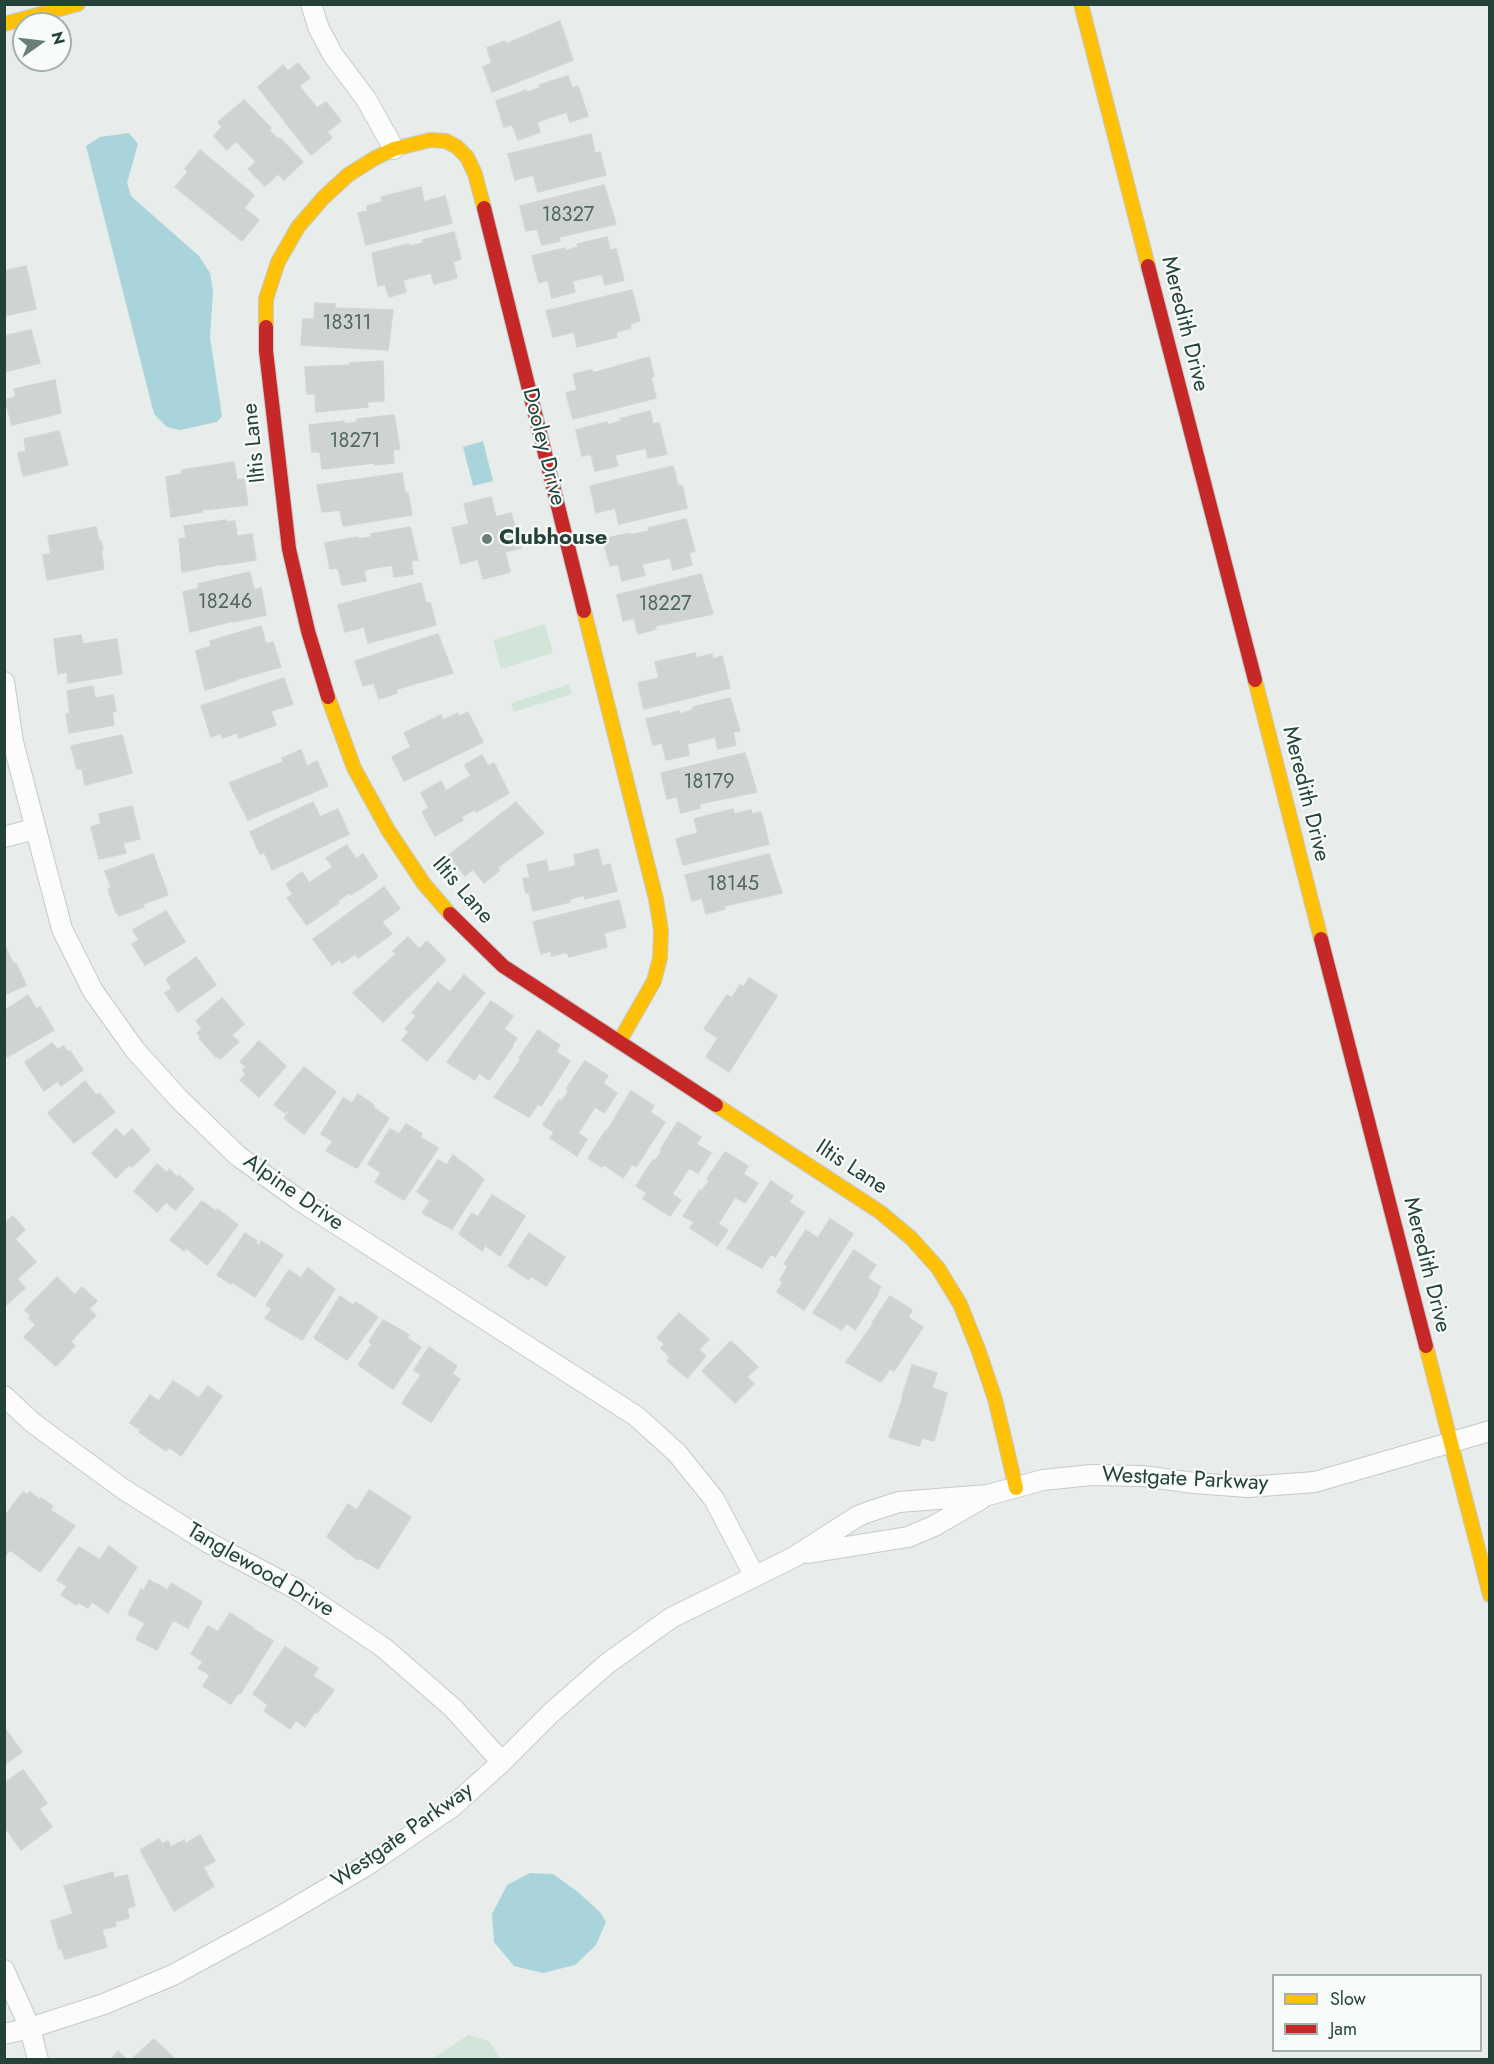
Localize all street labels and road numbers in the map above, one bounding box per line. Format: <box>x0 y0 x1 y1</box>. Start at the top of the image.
street label: Meredith Drive <box>1154 254 1214 394</box>
street label: Dooley Drive <box>516 385 570 509</box>
street label: Iltis Lane <box>238 402 272 484</box>
street label: Meredith Drive <box>1275 724 1335 864</box>
street label: Iltis Lane <box>426 852 498 930</box>
street label: Iltis Lane <box>810 1135 892 1201</box>
street label: Alpine Drive <box>238 1149 348 1237</box>
street label: Meredith Drive <box>1396 1195 1456 1335</box>
street label: Westgate Parkway <box>1101 1462 1269 1498</box>
street label: Tanglewood Drive <box>182 1518 338 1624</box>
street label: Westgate Parkway <box>327 1777 479 1895</box>

